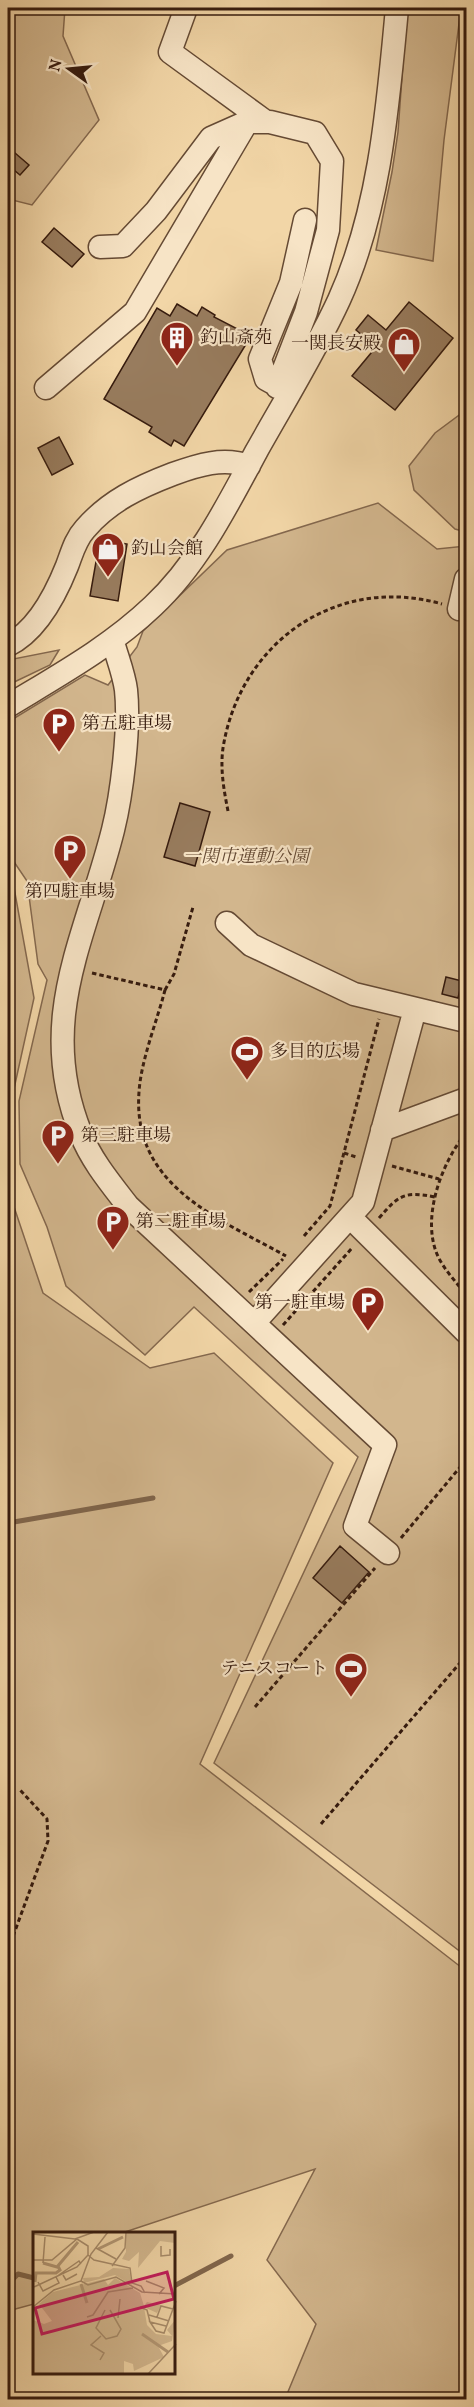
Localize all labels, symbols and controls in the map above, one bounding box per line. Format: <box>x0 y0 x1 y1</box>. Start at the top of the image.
north arrow <box>39 39 99 99</box>
text: N <box>44 57 69 74</box>
building icon: 釣山斎苑 <box>159 320 195 367</box>
place label: 釣山斎苑 <box>200 326 272 351</box>
shop icon: 一関長安殿 <box>386 326 422 373</box>
place label: 一関長安殿 <box>291 332 381 357</box>
shop icon: 釣山会館 <box>90 531 126 578</box>
place label: 釣山会館 <box>131 537 203 562</box>
parking icon: 第五駐車場 <box>41 706 77 753</box>
place label: 第五駐車場 <box>82 712 172 737</box>
parking icon: 第四駐車場 <box>52 833 88 880</box>
park label: 一関市運動公園 <box>183 845 312 870</box>
place label: 第四駐車場 <box>25 880 115 905</box>
sports icon: 多目的広場 <box>229 1034 265 1081</box>
place label: 多目的広場 <box>270 1040 360 1065</box>
parking icon: 第三駐車場 <box>40 1118 76 1165</box>
place label: 第三駐車場 <box>81 1124 171 1149</box>
parking icon: 第二駐車場 <box>95 1204 131 1251</box>
place label: 第二駐車場 <box>136 1210 226 1235</box>
parking icon: 第一駐車場 <box>350 1285 386 1332</box>
place label: 第一駐車場 <box>255 1291 345 1316</box>
sports icon: テニスコート <box>333 1651 369 1698</box>
place label: テニスコート <box>221 1657 328 1682</box>
inset map <box>33 2232 176 2374</box>

